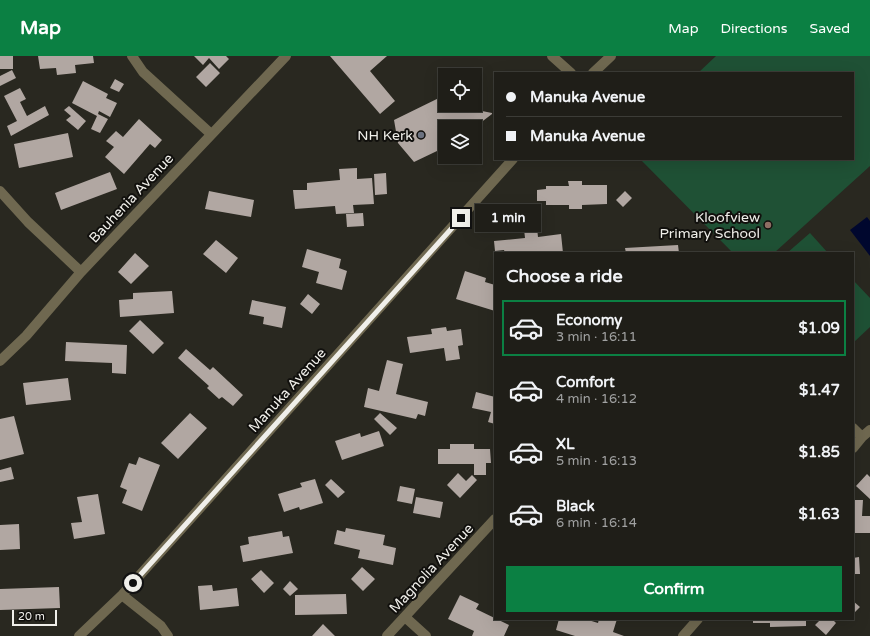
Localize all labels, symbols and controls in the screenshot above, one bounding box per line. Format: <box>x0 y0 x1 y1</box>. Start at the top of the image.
text: Map <box>20 17 61 39</box>
text: Map <box>668 20 699 37</box>
text: Directions <box>721 20 788 37</box>
text: Saved <box>810 20 850 37</box>
map controls <box>438 68 482 164</box>
button: locate <box>438 68 482 112</box>
text: Manuka Avenue <box>530 88 645 106</box>
button: layers <box>438 120 482 164</box>
place label: NH Kerk <box>357 127 413 144</box>
text: Manuka Avenue <box>530 127 645 145</box>
marker: NH Kerk <box>416 130 426 140</box>
street label: Bauhenia Avenue <box>86 150 177 247</box>
callout: 1 min <box>475 204 541 232</box>
route end <box>452 209 470 227</box>
place label: Kloofview Primary School <box>659 209 760 242</box>
text: 1 min <box>491 210 525 226</box>
marker: Kloofview Primary School <box>763 220 773 230</box>
text: Choose a ride <box>506 265 623 287</box>
icon: car <box>508 310 544 346</box>
text: Economy <box>556 311 622 329</box>
text: $1.09 <box>799 319 840 337</box>
text: 3 min · 16:11 <box>556 329 637 345</box>
street label: Manuka Avenue <box>245 345 330 436</box>
icon: car <box>508 372 544 408</box>
text: Comfort <box>556 373 615 391</box>
text: $1.47 <box>799 381 840 399</box>
text: 4 min · 16:12 <box>556 391 637 407</box>
icon: car <box>508 434 544 470</box>
text: XL <box>556 435 575 453</box>
text: $1.85 <box>799 443 840 461</box>
text: 5 min · 16:13 <box>556 453 637 469</box>
icon: car <box>508 496 544 532</box>
text: Black <box>556 497 595 515</box>
text: $1.63 <box>799 505 840 523</box>
text: 6 min · 16:14 <box>556 515 637 531</box>
street label: Magnolia Avenue <box>386 520 477 617</box>
button: Confirm <box>506 566 842 612</box>
route start <box>124 574 142 592</box>
scale bar <box>12 608 57 627</box>
text: 20 m <box>18 610 45 623</box>

